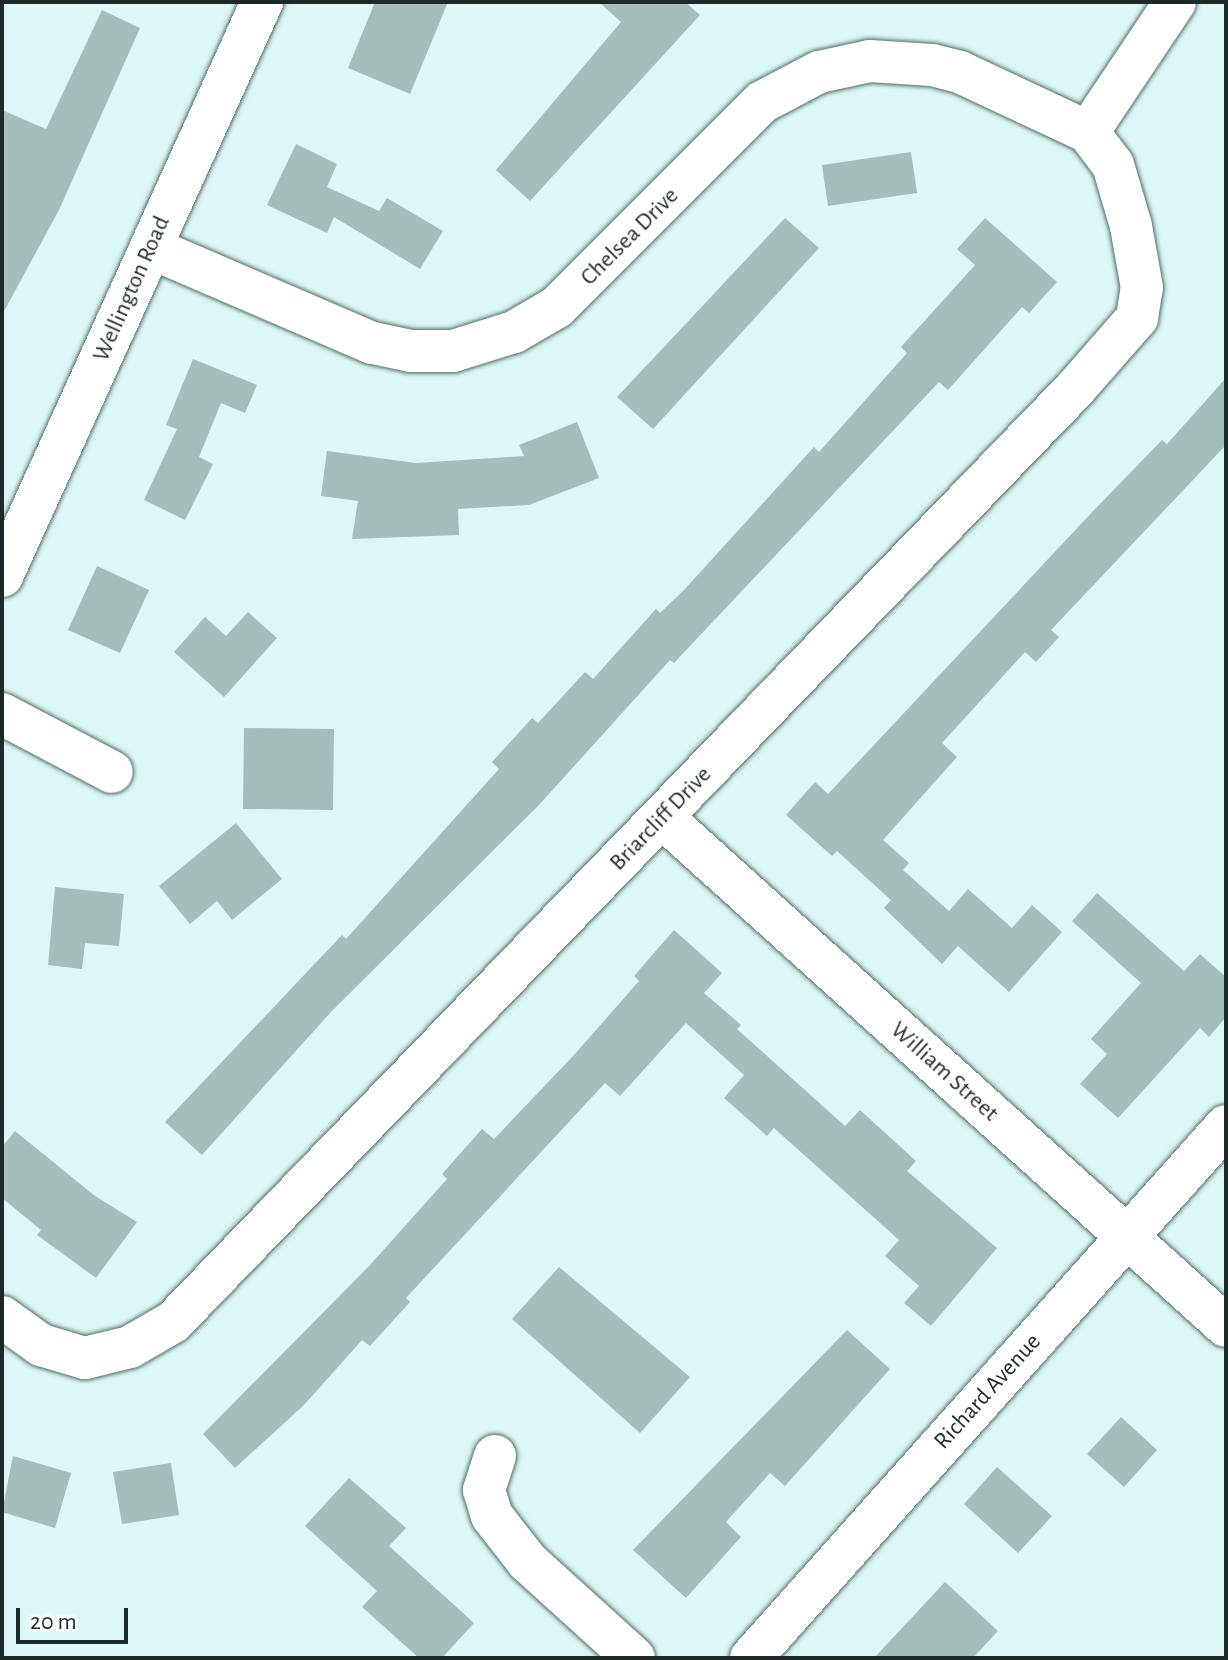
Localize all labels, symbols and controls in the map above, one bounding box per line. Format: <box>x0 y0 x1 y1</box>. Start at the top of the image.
street label: Chelsea Drive <box>575 182 685 292</box>
street label: Wellington Road <box>87 212 177 366</box>
street label: Briarcliff Drive <box>604 761 718 877</box>
street label: William Street <box>884 1016 1004 1128</box>
street label: Richard Avenue <box>929 1328 1047 1456</box>
scale bar <box>20 1592 132 1642</box>
text: 20 m <box>30 1610 77 1634</box>

